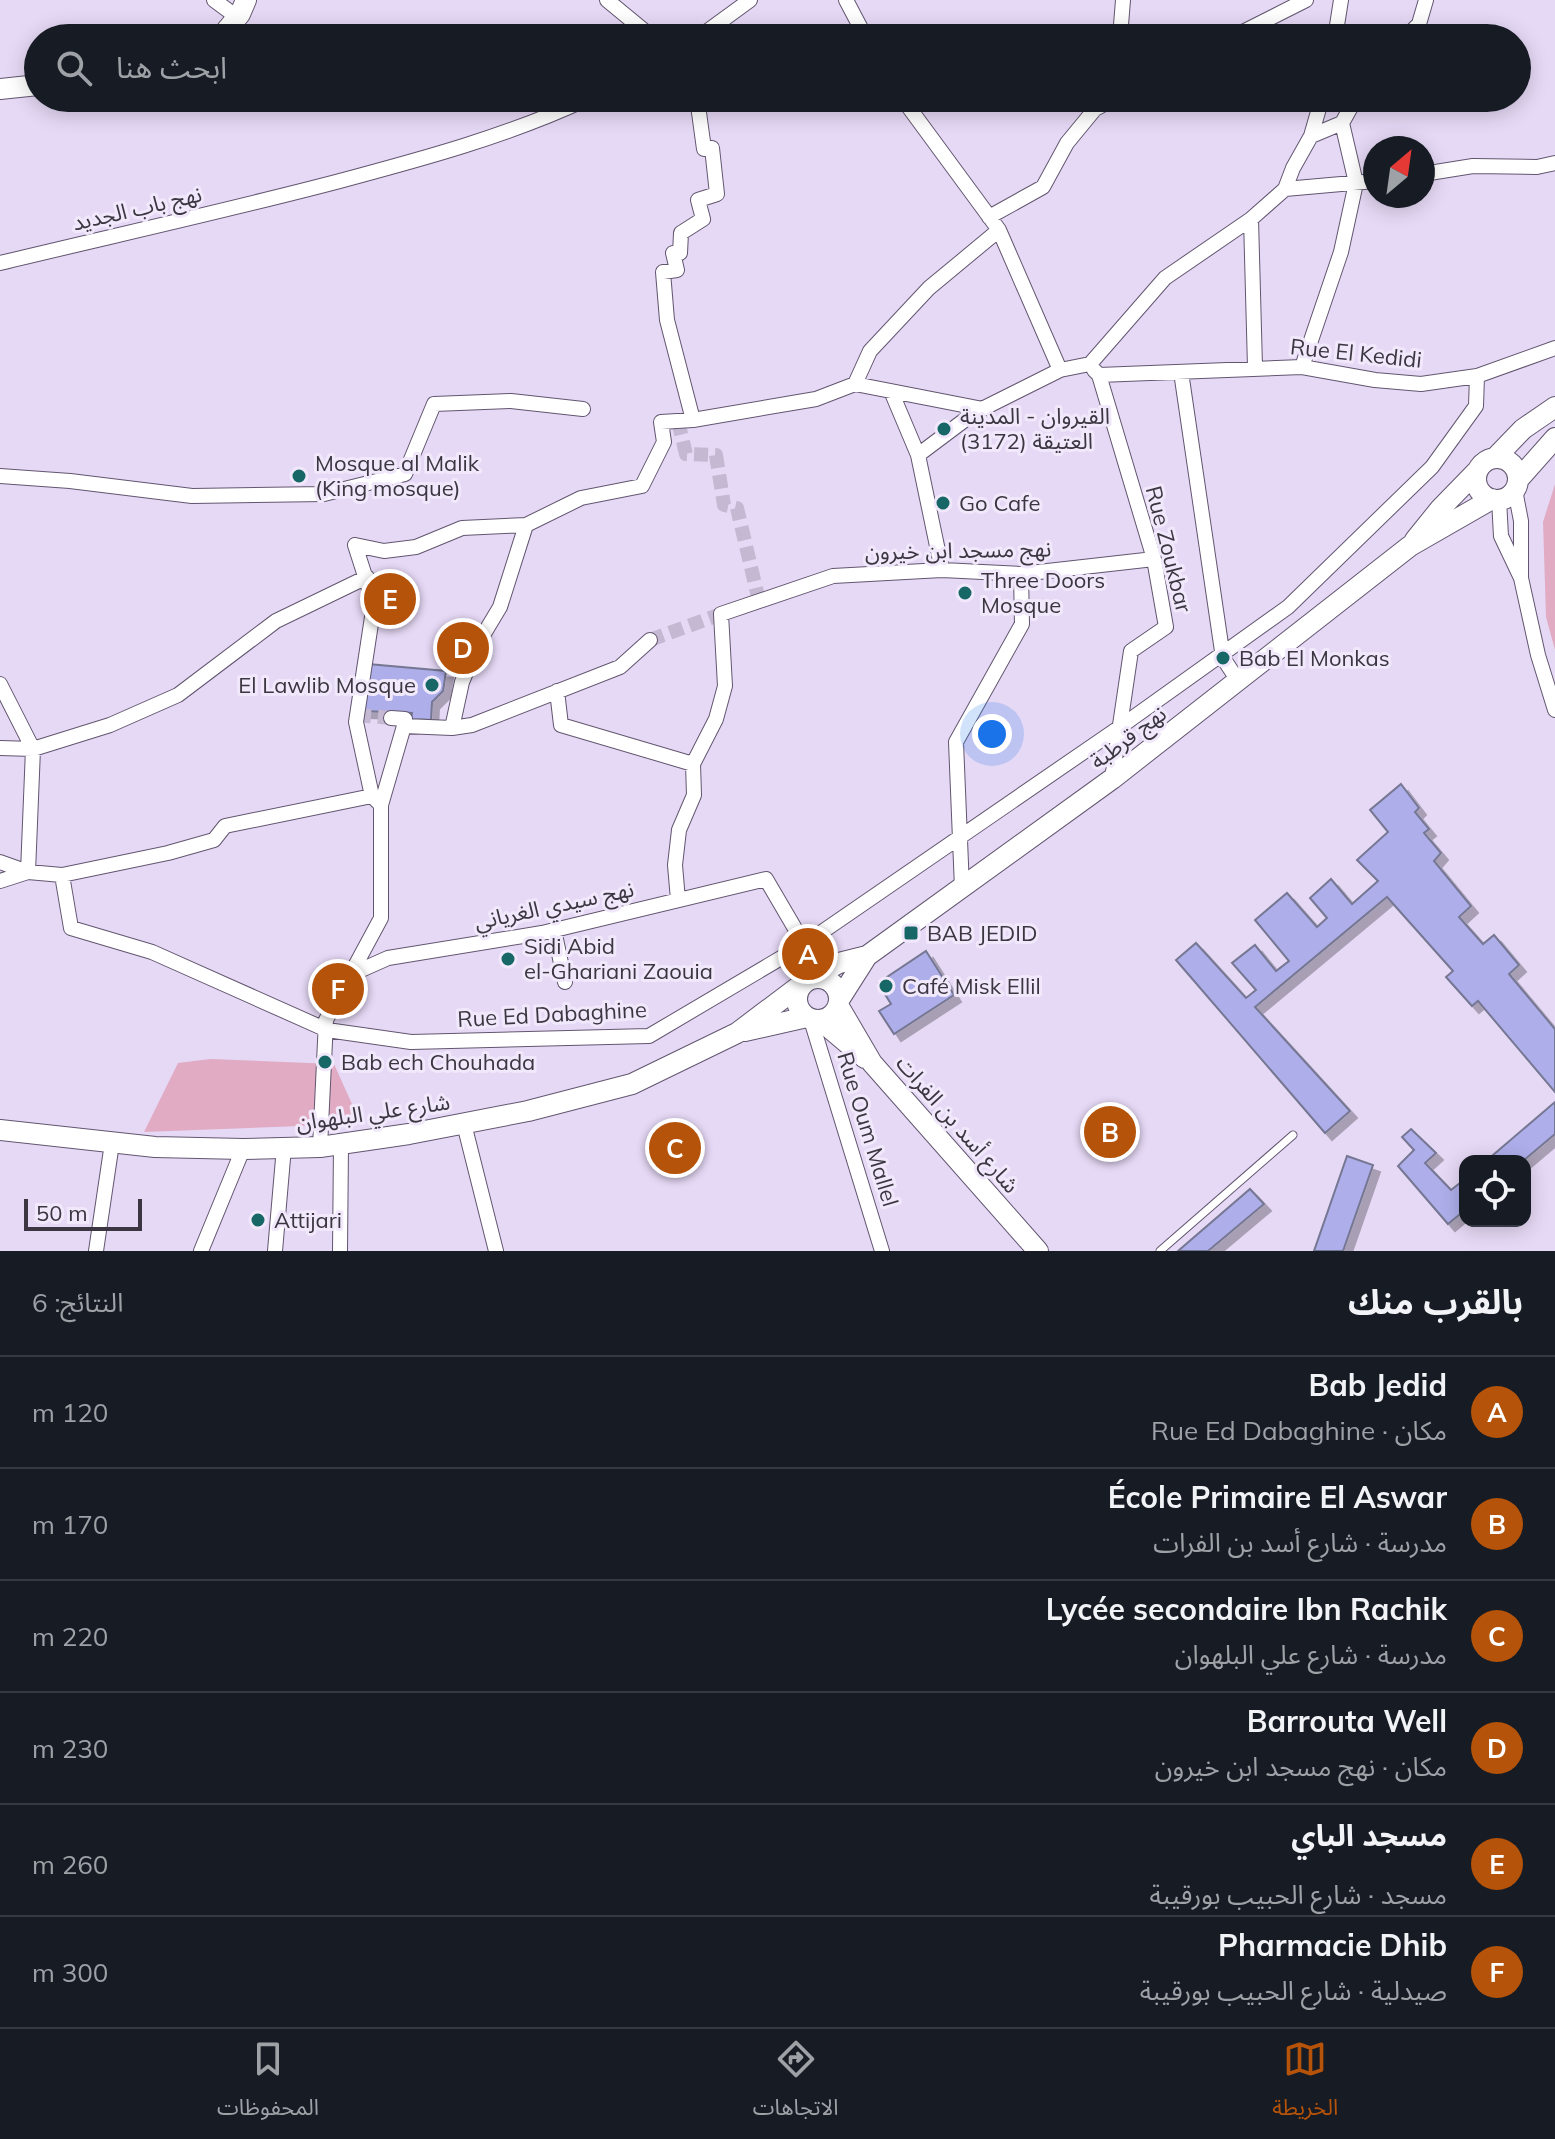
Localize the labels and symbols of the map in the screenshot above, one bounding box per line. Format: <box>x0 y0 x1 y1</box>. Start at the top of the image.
north arrow <box>1363 136 1435 208</box>
street label: نهج باب الجديد <box>70 180 205 239</box>
street label: Rue El Kedidi <box>1289 332 1423 374</box>
place label: القيروان - المدينة العتيقة (3172) <box>960 402 1110 455</box>
marker: القيروان - المدينة العتيقة (3172) <box>935 420 953 438</box>
place label: Mosque al Malik (King mosque) <box>315 449 480 502</box>
marker: Mosque al Malik (King mosque) <box>290 467 308 485</box>
street label: Rue Zoukbar <box>1140 483 1198 615</box>
place label: Go Cafe <box>959 489 1040 517</box>
marker: Go Cafe <box>934 494 952 512</box>
street label: نهج مسجد ابن خيرون <box>864 534 1052 569</box>
place label: Three Doors Mosque <box>981 566 1105 619</box>
pin: E <box>364 569 416 629</box>
marker: Three Doors Mosque <box>956 584 974 602</box>
pin: D <box>437 618 489 678</box>
place label: Bab El Monkas <box>1239 644 1390 672</box>
marker: Bab El Monkas <box>1214 649 1232 667</box>
place label: El Lawlib Mosque <box>238 671 416 699</box>
marker: El Lawlib Mosque <box>423 676 441 694</box>
street label: نهج قرطبة <box>1084 699 1173 777</box>
your location <box>972 714 1012 754</box>
street label: نهج سيدي الغرياني <box>472 874 637 939</box>
place label: BAB JEDID <box>927 919 1037 947</box>
pin: A <box>782 924 834 984</box>
marker: BAB JEDID <box>902 924 920 942</box>
place label: Sidi Abid el-Ghariani Zaouia <box>524 932 713 985</box>
marker: Sidi Abid el-Ghariani Zaouia <box>499 950 517 968</box>
pin: F <box>312 959 364 1019</box>
place label: Café Misk Ellil <box>902 972 1041 1000</box>
marker: Café Misk Ellil <box>877 977 895 995</box>
street label: Rue Ed Dabaghine <box>457 995 647 1033</box>
place label: Bab ech Chouhada <box>341 1048 535 1076</box>
street label: Rue Oum Mallel <box>831 1048 905 1210</box>
street label: شارع أسد بن الفرات <box>888 1049 1025 1201</box>
marker: Bab ech Chouhada <box>316 1053 334 1071</box>
street label: شارع علي البلهوان <box>294 1087 452 1140</box>
pin: B <box>1084 1102 1136 1162</box>
pin: C <box>649 1118 701 1178</box>
scale bar <box>24 1195 142 1231</box>
place label: Attijari <box>274 1206 342 1234</box>
marker: Attijari <box>249 1211 267 1229</box>

